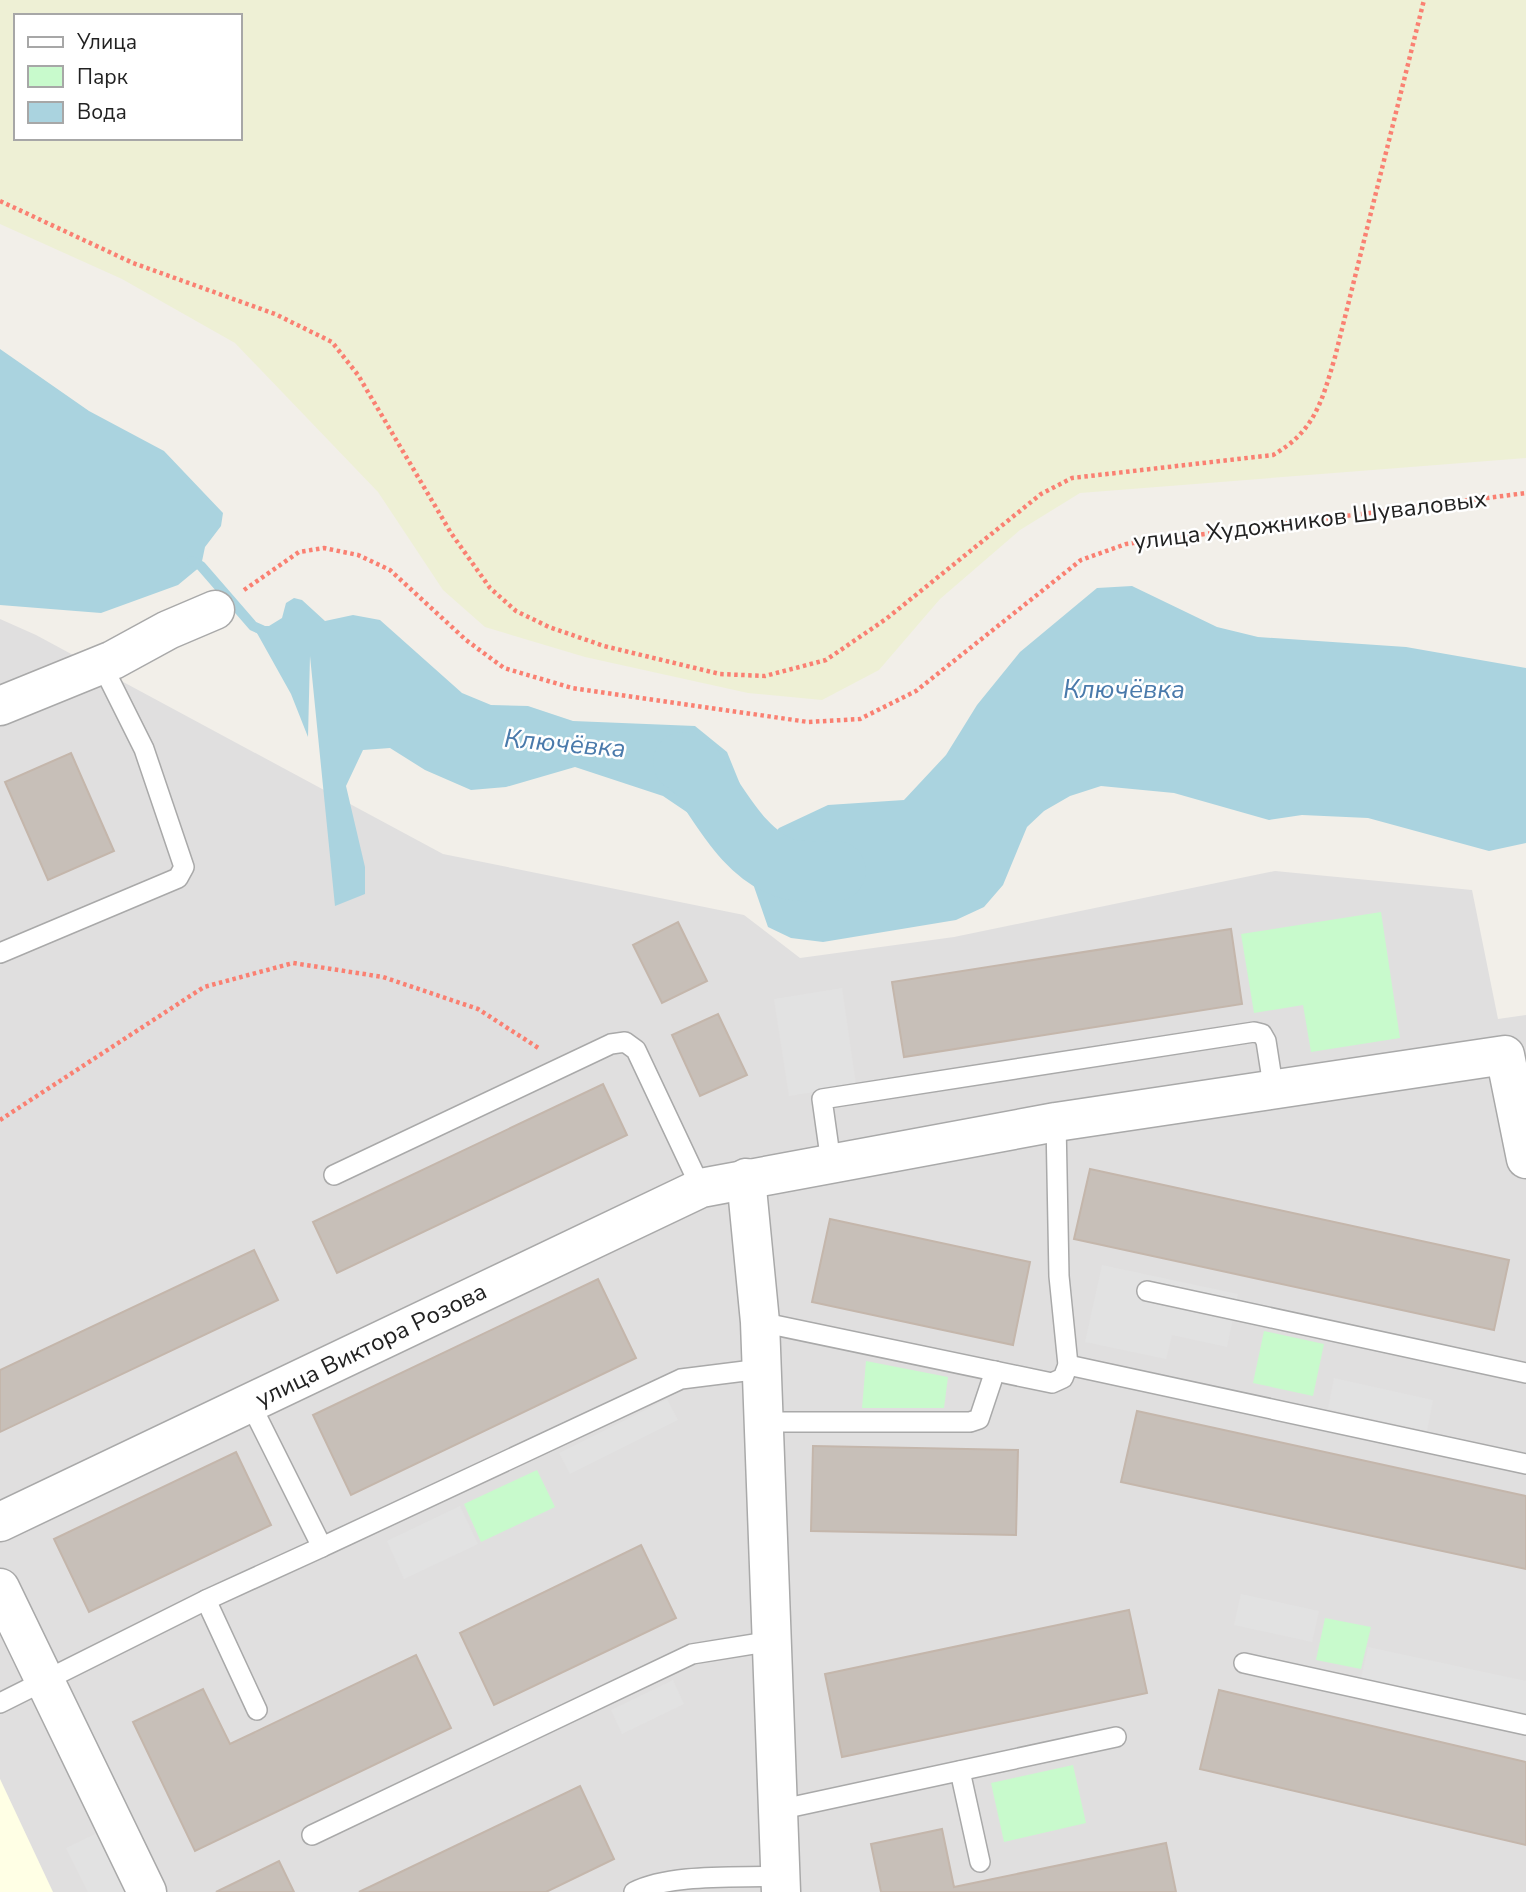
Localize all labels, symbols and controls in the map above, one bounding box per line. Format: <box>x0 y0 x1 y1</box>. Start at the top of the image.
legend <box>14 14 242 140</box>
text: Улица <box>76 28 137 56</box>
text: Парк <box>77 63 129 91</box>
text: Вода <box>77 98 127 126</box>
street label: улица Художников Шуваловых <box>1132 482 1489 558</box>
water label: Ключёвка <box>1063 672 1185 707</box>
water label: Ключёвка <box>503 721 627 766</box>
street label: улица Виктора Розова <box>250 1275 492 1415</box>

